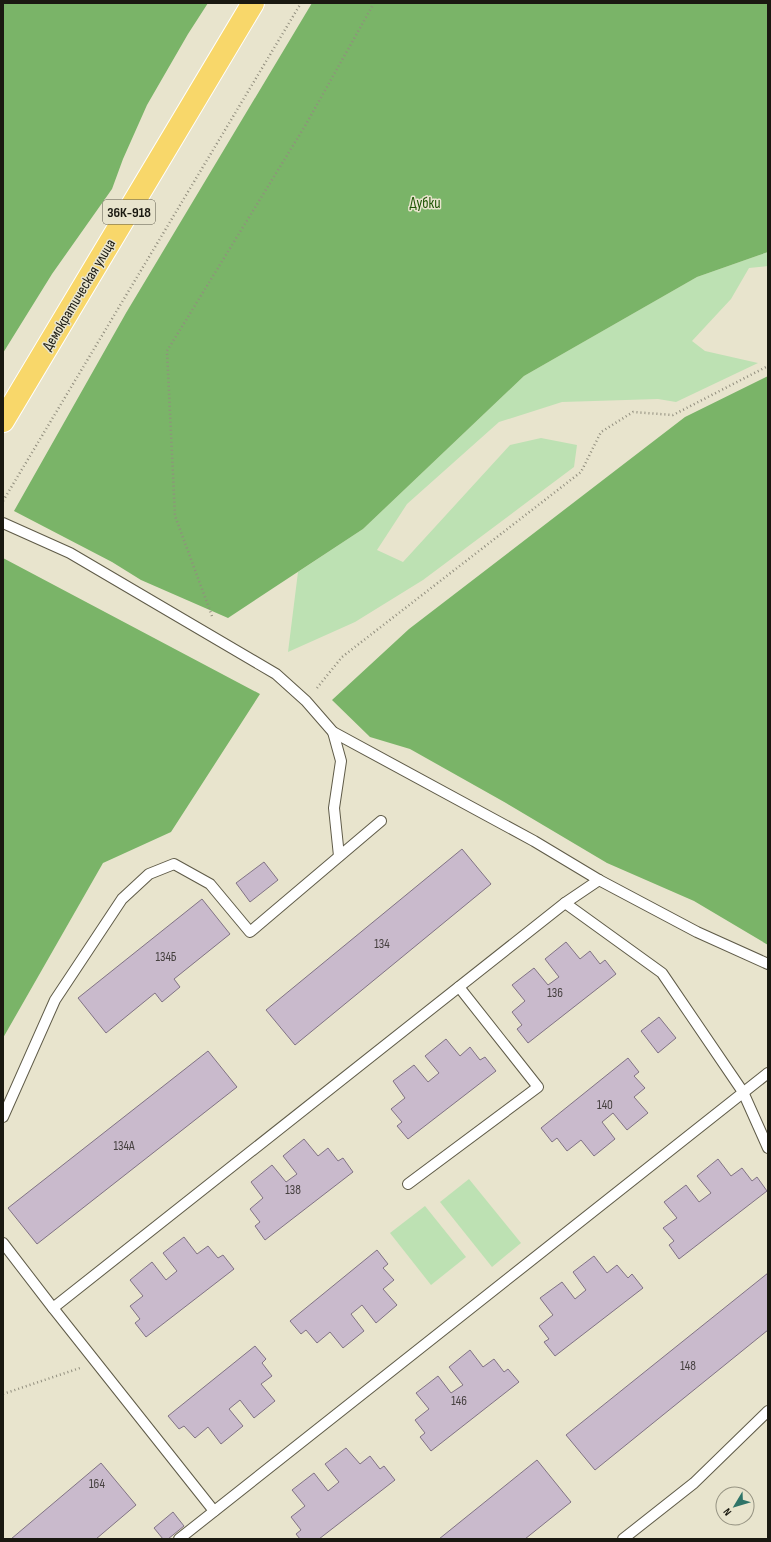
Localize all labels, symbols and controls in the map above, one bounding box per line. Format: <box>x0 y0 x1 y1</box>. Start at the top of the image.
park label: Дубки <box>410 194 440 213</box>
road number: 36К-918 <box>103 200 155 224</box>
street label: Демократическая улица <box>38 235 120 354</box>
house number: 134 <box>374 936 390 952</box>
house number: 134Б <box>155 949 177 965</box>
house number: 136 <box>547 985 563 1001</box>
house number: 140 <box>597 1097 613 1113</box>
house number: 134А <box>113 1138 135 1154</box>
house number: 138 <box>285 1182 301 1198</box>
house number: 148 <box>680 1358 696 1374</box>
house number: 146 <box>451 1393 467 1409</box>
house number: 164 <box>89 1476 106 1492</box>
north arrow <box>715 1486 755 1526</box>
text: N <box>721 1505 734 1518</box>

